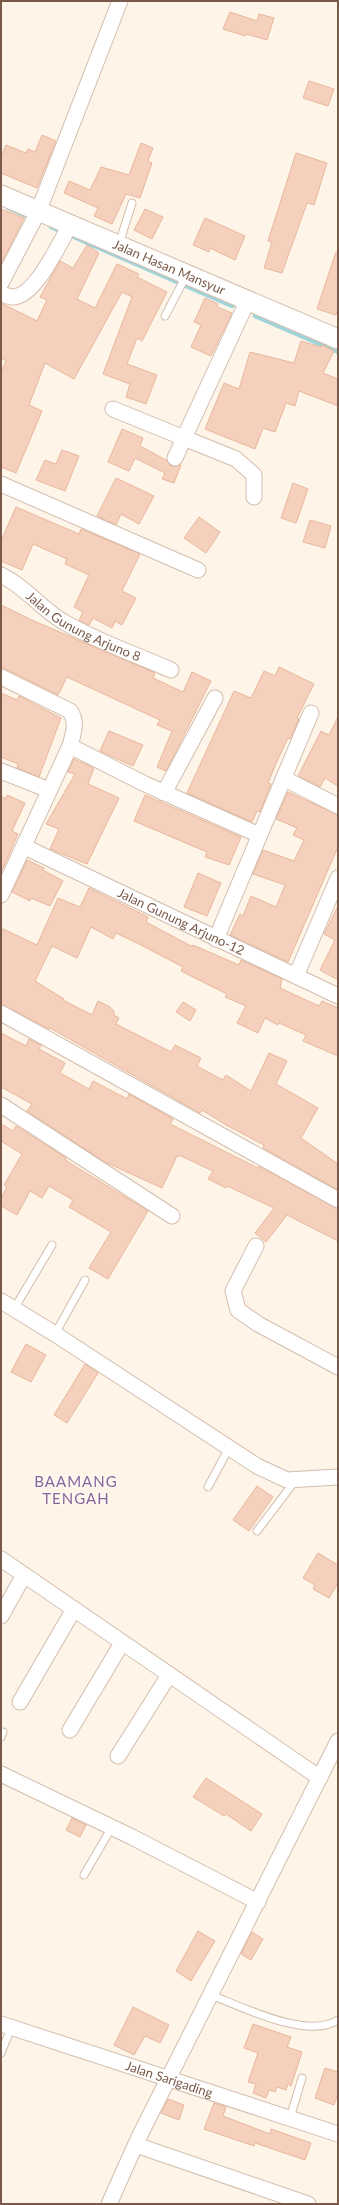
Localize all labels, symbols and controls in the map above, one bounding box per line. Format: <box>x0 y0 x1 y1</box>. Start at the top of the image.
street label: Jalan Hasan Mansyur <box>111 236 228 298</box>
street label: Jalan Gunung Arjuno 8 <box>23 588 143 664</box>
street label: Jalan Gunung Arjuno-12 <box>115 884 247 958</box>
district label: BAAMANG TENGAH <box>34 1472 118 1507</box>
street label: Jalan Sarigading <box>124 2057 215 2101</box>

